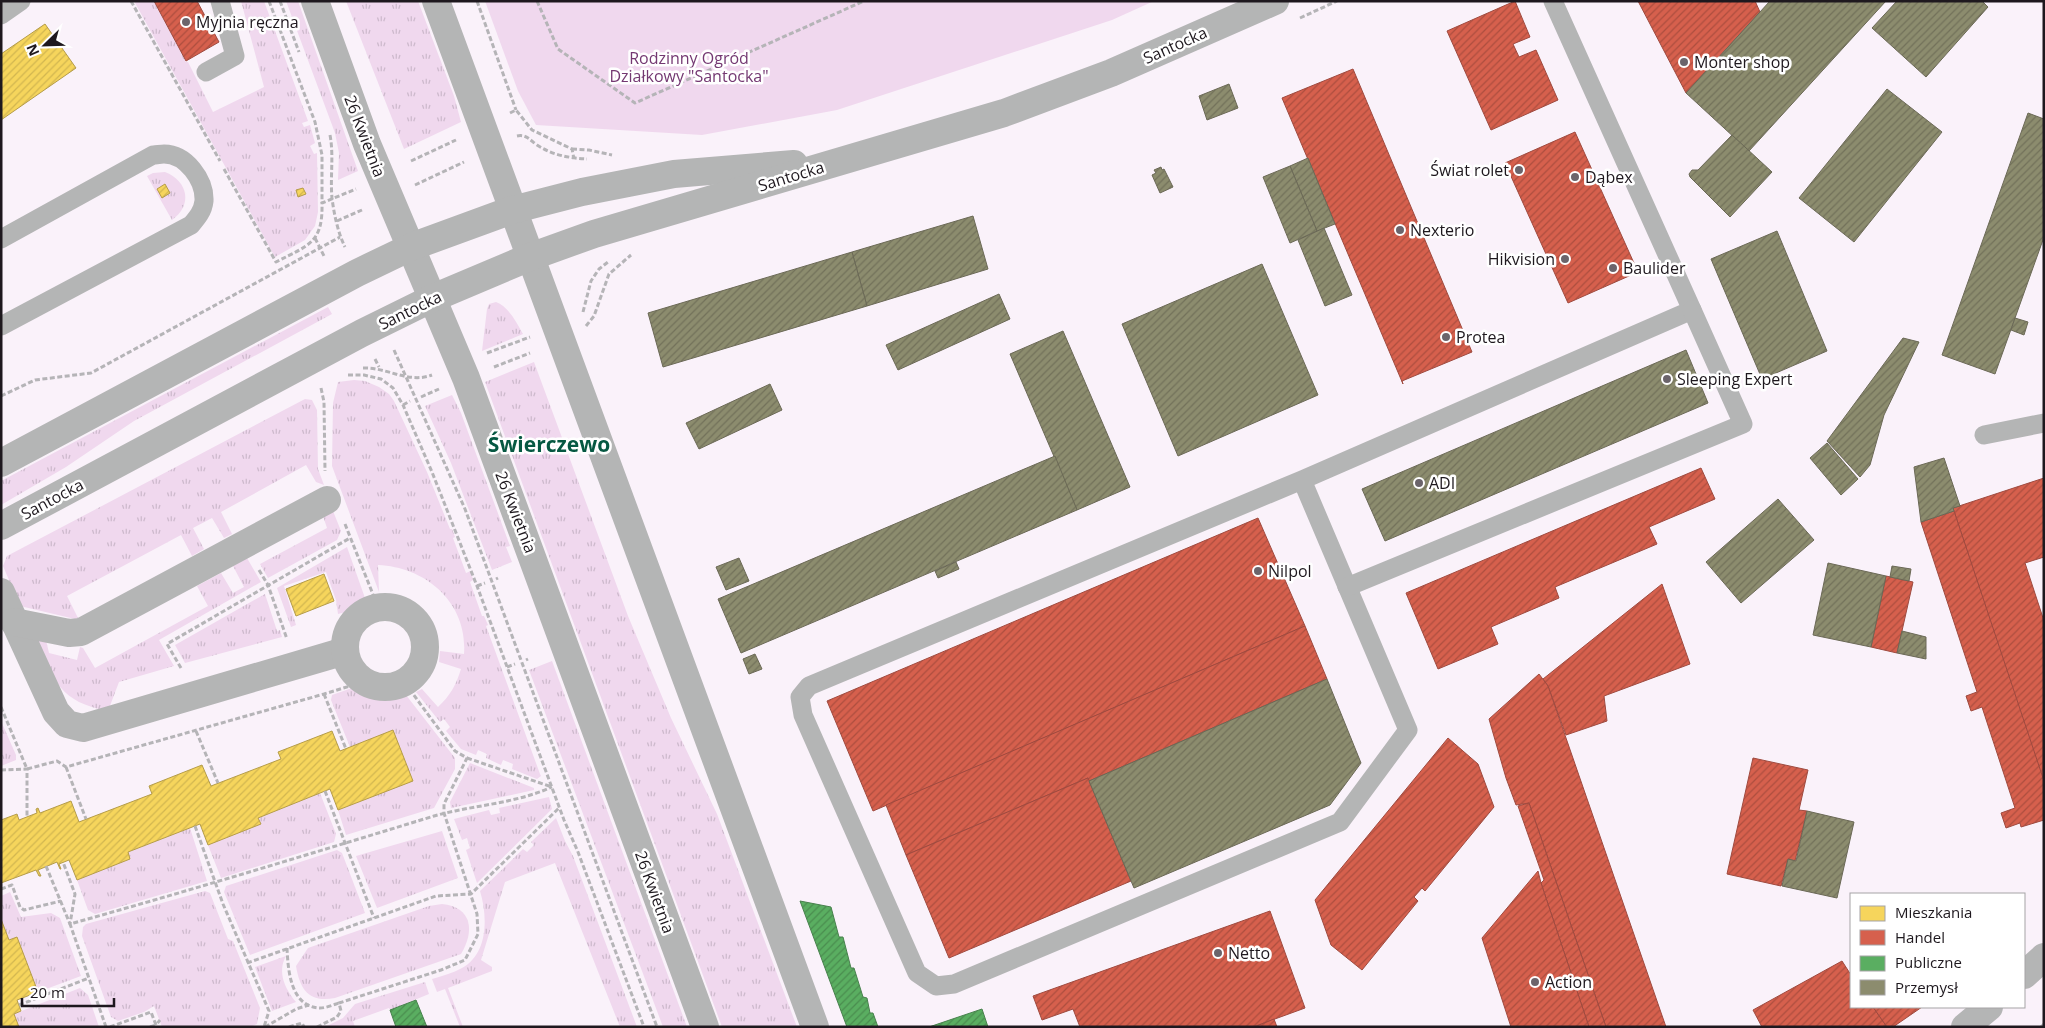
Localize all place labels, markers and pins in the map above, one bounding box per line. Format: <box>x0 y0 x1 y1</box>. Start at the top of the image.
place label: Myjnia ręczna <box>196 11 299 33</box>
marker: Myjnia ręczna <box>180 16 192 28</box>
place label: Monter shop <box>1694 51 1790 73</box>
marker: Monter shop <box>1678 56 1690 68</box>
place label: Świat rolet <box>1430 159 1509 181</box>
marker: Świat rolet <box>1513 164 1525 176</box>
place label: Dąbex <box>1585 166 1633 188</box>
marker: Dąbex <box>1569 171 1581 183</box>
place label: Nexterio <box>1410 219 1474 241</box>
marker: Nexterio <box>1394 224 1406 236</box>
place label: Hikvision <box>1488 248 1555 270</box>
marker: Hikvision <box>1559 253 1571 265</box>
place label: Baulider <box>1623 257 1686 279</box>
marker: Baulider <box>1607 262 1619 274</box>
place label: Protea <box>1456 326 1505 348</box>
marker: Protea <box>1440 331 1452 343</box>
place label: Sleeping Expert <box>1677 368 1793 390</box>
marker: Sleeping Expert <box>1661 373 1673 385</box>
place label: ADI <box>1429 472 1455 494</box>
marker: ADI <box>1413 477 1425 489</box>
place label: Nilpol <box>1268 560 1312 582</box>
marker: Nilpol <box>1252 565 1264 577</box>
place label: Netto <box>1228 942 1270 964</box>
marker: Netto <box>1212 947 1224 959</box>
place label: Action <box>1545 971 1592 993</box>
marker: Action <box>1529 976 1541 988</box>

